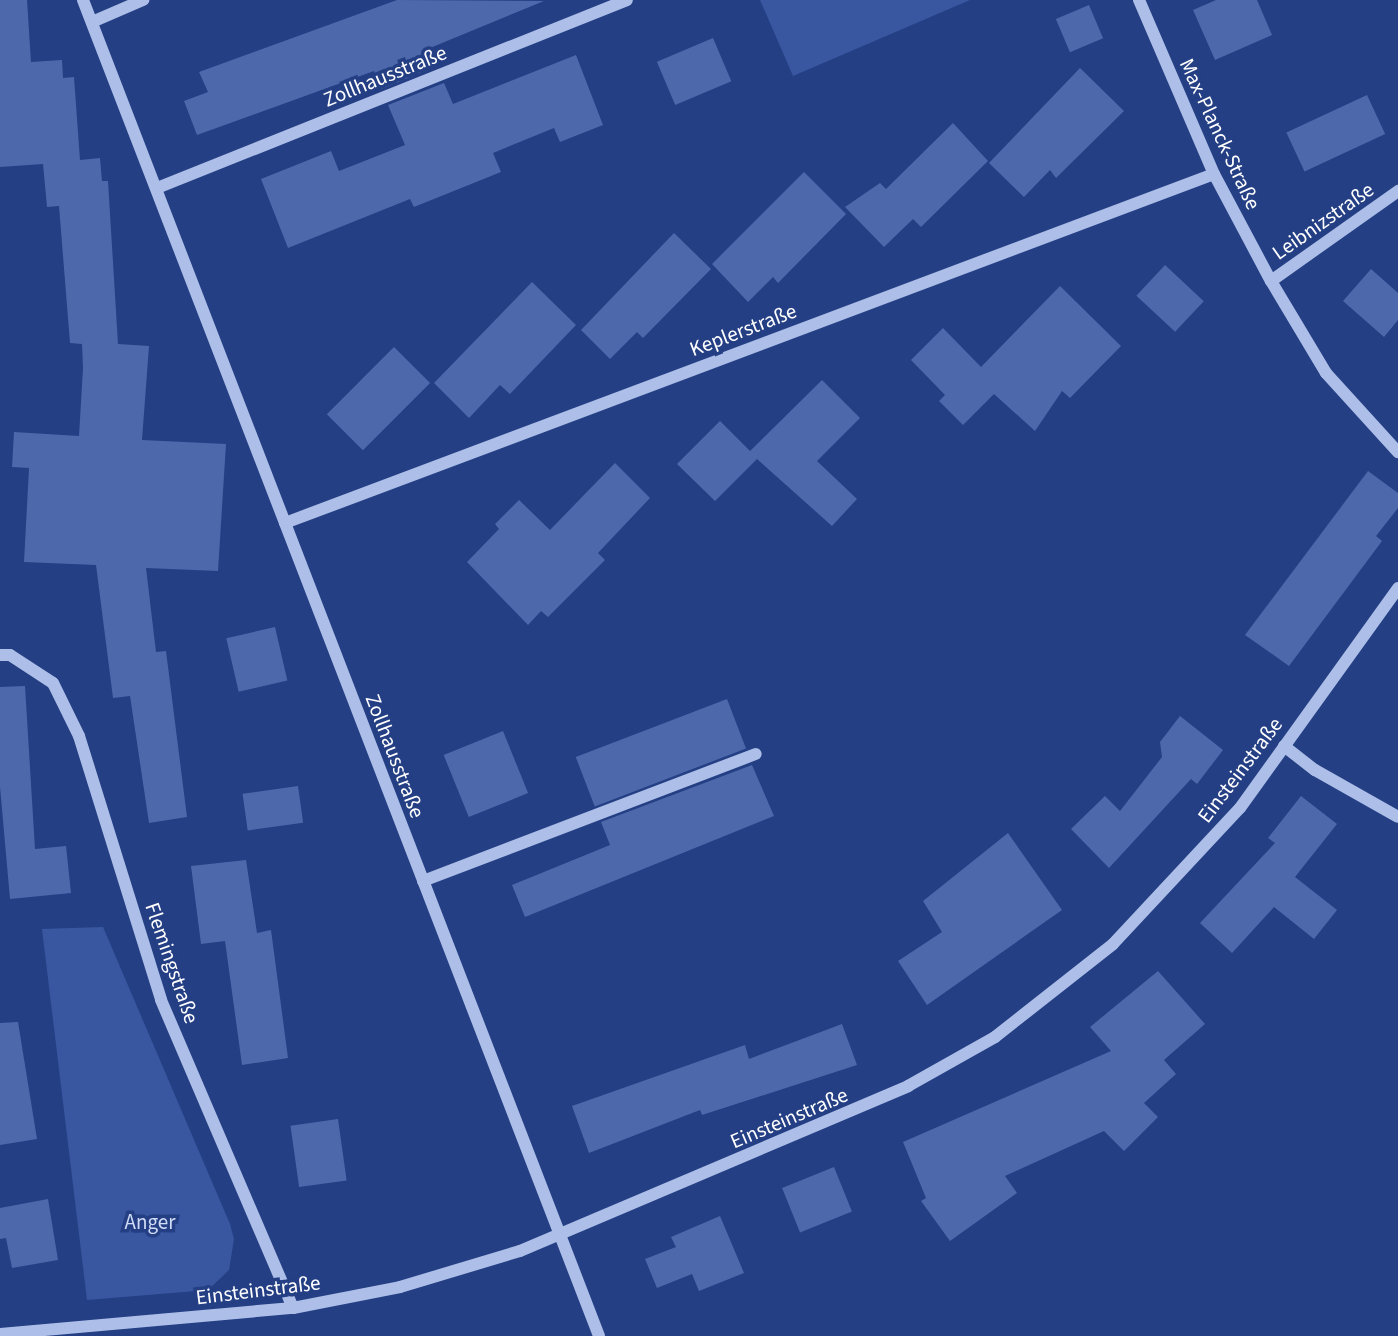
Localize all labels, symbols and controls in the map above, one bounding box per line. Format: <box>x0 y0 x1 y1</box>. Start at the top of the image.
street label: Zollhausstraße <box>320 40 450 112</box>
street label: Max-Planck-Straße <box>1174 55 1266 213</box>
street label: Leibnizstraße <box>1267 177 1379 265</box>
street label: Keplerstraße <box>686 298 800 362</box>
street label: Zollhausstraße <box>360 691 430 821</box>
street label: Einsteinstraße <box>1192 712 1288 828</box>
street label: Flemingstraße <box>140 899 204 1027</box>
street label: Einsteinstraße <box>726 1082 852 1154</box>
park label: Anger <box>125 1209 175 1235</box>
street label: Einsteinstraße <box>194 1270 322 1310</box>

